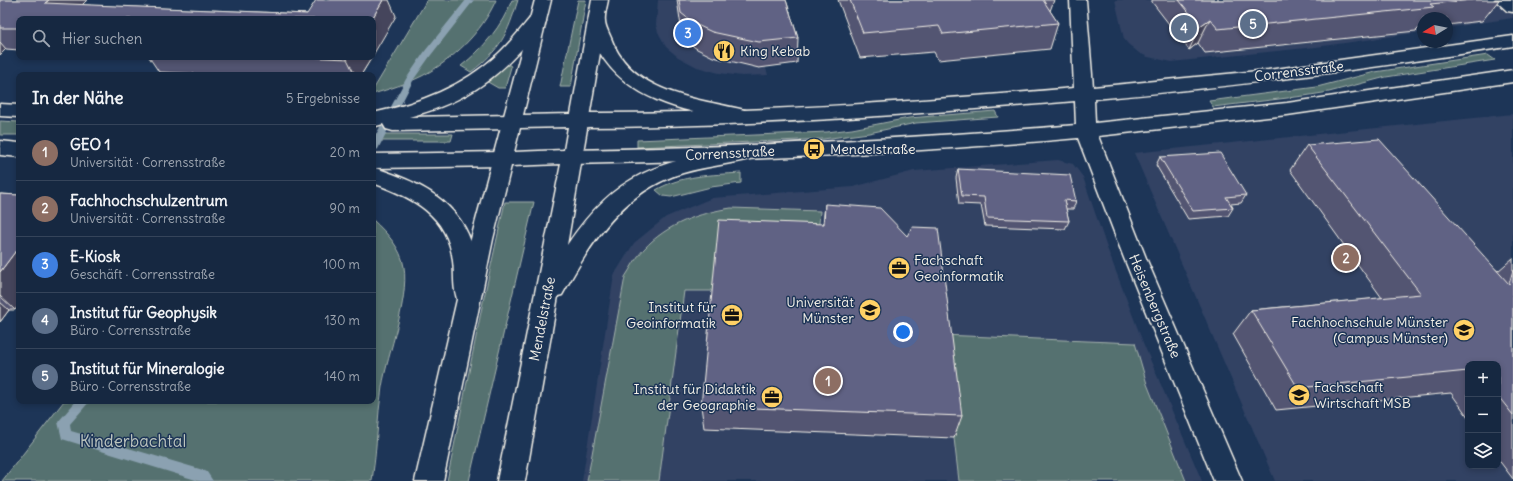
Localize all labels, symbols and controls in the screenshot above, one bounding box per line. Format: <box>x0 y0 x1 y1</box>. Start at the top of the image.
pin: 5 <box>1240 9 1266 39</box>
north arrow <box>1417 12 1453 48</box>
pin: 4 <box>1171 13 1197 43</box>
search box <box>16 16 376 60</box>
pin: 3 <box>675 18 701 48</box>
icon: search <box>30 27 52 49</box>
text: Hier suchen <box>62 29 142 48</box>
restaurant icon: King Kebab <box>711 38 737 64</box>
place label: King Kebab <box>740 42 811 60</box>
street label: Corrensstraße <box>1253 57 1345 85</box>
text: In der Nähe <box>32 87 124 109</box>
text: 5 Ergebnisse <box>286 90 360 107</box>
text: GEO 1 <box>70 135 111 154</box>
bus stop icon: Mendelstraße <box>801 136 827 162</box>
place label: Mendelstraße <box>830 140 916 158</box>
street label: Corrensstraße <box>685 142 775 164</box>
text: 1 <box>42 144 48 161</box>
text: 20 m <box>330 144 360 161</box>
text: Universität · Corrensstraße <box>70 154 225 171</box>
text: Fachhochschulzentrum <box>70 191 228 210</box>
text: 2 <box>41 200 49 217</box>
text: 90 m <box>329 200 360 217</box>
text: Universität · Corrensstraße <box>70 210 225 227</box>
pin: 2 <box>1333 243 1359 273</box>
text: E-Kiosk <box>70 247 120 266</box>
place label: Fachschaft Geoinformatik <box>914 251 1004 285</box>
street label: Heisenbergstraße <box>1125 251 1185 361</box>
office icon: Fachschaft Geoinformatik <box>886 255 912 281</box>
text: 3 <box>41 256 49 273</box>
text: 100 m <box>323 256 360 273</box>
text: Geschäft · Corrensstraße <box>70 266 215 283</box>
street label: Mendelstraße <box>525 275 559 363</box>
place label: Universität Münster <box>786 293 854 327</box>
school or university icon: Universität Münster <box>857 297 883 323</box>
place label: Institut für Geoinformatik <box>626 298 716 332</box>
office icon: Institut für Geoinformatik <box>719 302 745 328</box>
text: Institut für Geophysik <box>70 303 217 322</box>
text: 4 <box>41 312 49 329</box>
text: 130 m <box>324 312 360 329</box>
place label: Fachhochschule Münster (Campus Münster) <box>1291 313 1448 347</box>
school or university icon: Fachhochschule Münster (Campus Münster) <box>1451 317 1477 343</box>
text: Büro · Corrensstraße <box>70 322 191 339</box>
your location <box>893 322 913 342</box>
text: Institut für Mineralogie <box>70 359 225 378</box>
map controls <box>1465 361 1501 469</box>
button: + <box>1465 361 1501 397</box>
pin: 1 <box>815 366 841 396</box>
text: 5 <box>41 368 49 385</box>
text: 140 m <box>324 368 360 385</box>
text: Büro · Corrensstraße <box>70 378 191 395</box>
place label: Fachschaft Wirtschaft MSB <box>1314 378 1411 412</box>
place label: Institut für Didaktik der Geographie <box>634 380 756 414</box>
school or university icon: Fachschaft Wirtschaft MSB <box>1286 382 1312 408</box>
office icon: Institut für Didaktik der Geographie <box>759 384 785 410</box>
button: − <box>1465 397 1501 433</box>
park label: Kinderbachtal <box>80 430 186 452</box>
button: layers <box>1465 433 1501 469</box>

